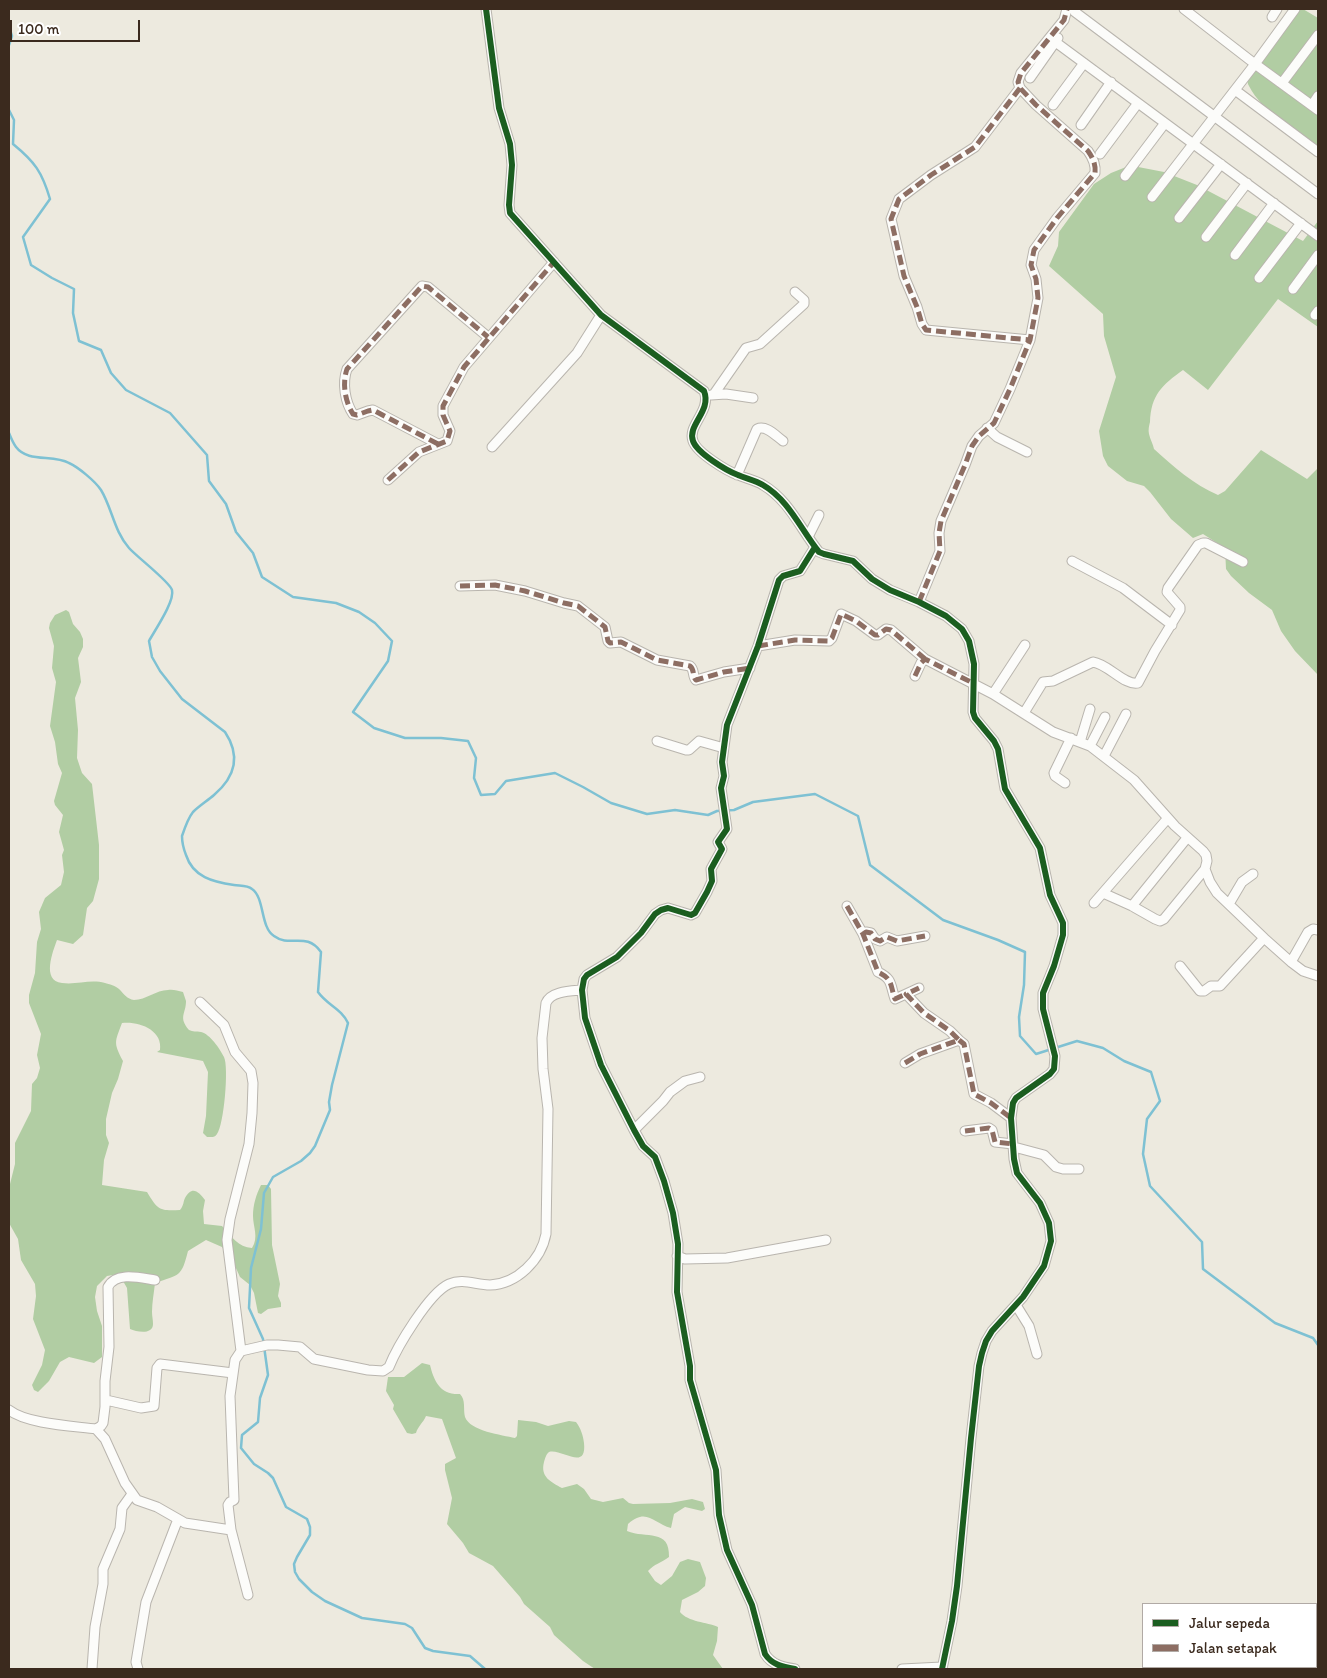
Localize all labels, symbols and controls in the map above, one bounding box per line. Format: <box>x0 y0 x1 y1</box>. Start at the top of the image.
scale bar <box>12 10 142 42</box>
text: 100 m <box>18 20 59 38</box>
legend <box>1142 1603 1317 1668</box>
text: Jalur sepeda <box>1189 1614 1270 1632</box>
text: Jalan setapak <box>1189 1639 1277 1657</box>

